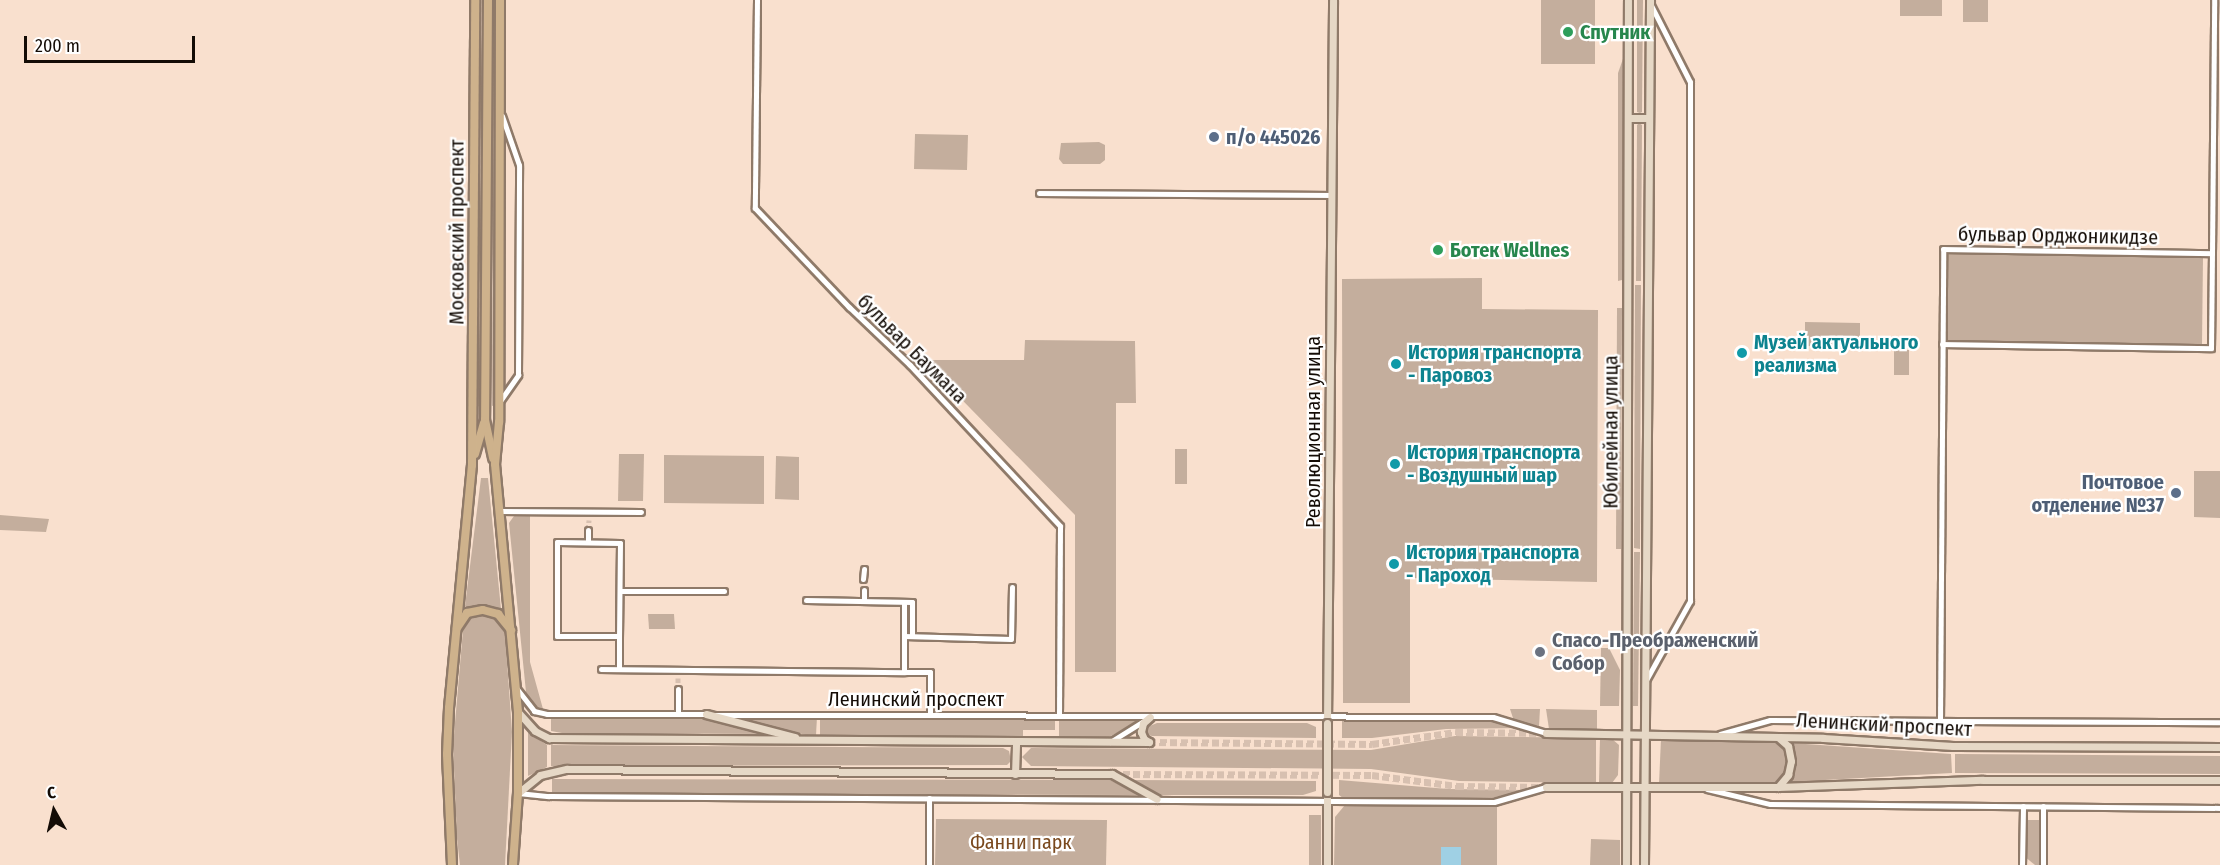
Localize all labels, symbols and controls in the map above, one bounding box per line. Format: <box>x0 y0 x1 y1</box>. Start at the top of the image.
place label: Спутник <box>1580 20 1650 44</box>
scale bar <box>27 24 198 62</box>
marker: Спутник <box>1561 25 1575 39</box>
text: 200 m <box>35 35 80 57</box>
place label: п/о 445026 <box>1226 125 1320 149</box>
marker: п/о 445026 <box>1207 130 1221 144</box>
street label: Московский проспект <box>445 139 469 325</box>
street label: бульвар Орджоникидзе <box>1958 222 2158 250</box>
place label: Ботек Wellnes <box>1450 238 1569 262</box>
marker: Ботек Wellnes <box>1431 243 1445 257</box>
street label: бульвар Баумана <box>852 289 972 409</box>
place label: Музей актуального реализма <box>1754 330 1918 377</box>
street label: Революционная улица <box>1301 336 1325 528</box>
place label: История транспорта - Паровоз <box>1408 340 1581 387</box>
marker: Музей актуального реализма <box>1735 346 1749 360</box>
street label: Юбилейная улица <box>1599 355 1623 509</box>
marker: История транспорта - Паровоз <box>1389 357 1403 371</box>
place label: История транспорта - Воздушный шар <box>1407 440 1580 487</box>
marker: История транспорта - Воздушный шар <box>1388 457 1402 471</box>
place label: Почтовое отделение №37 <box>2032 470 2164 517</box>
marker: Почтовое отделение №37 <box>2169 486 2183 500</box>
place label: История транспорта - Пароход <box>1406 540 1579 587</box>
marker: История транспорта - Пароход <box>1387 557 1401 571</box>
place label: Спасо-Преображенский Собор <box>1552 628 1758 675</box>
marker: Спасо-Преображенский Собор <box>1533 645 1547 659</box>
street label: Ленинский проспект <box>828 687 1004 711</box>
street label: Ленинский проспект <box>1795 708 1973 742</box>
north arrow <box>24 781 84 841</box>
text: С <box>46 783 57 803</box>
park label: Фанни парк <box>970 830 1072 854</box>

